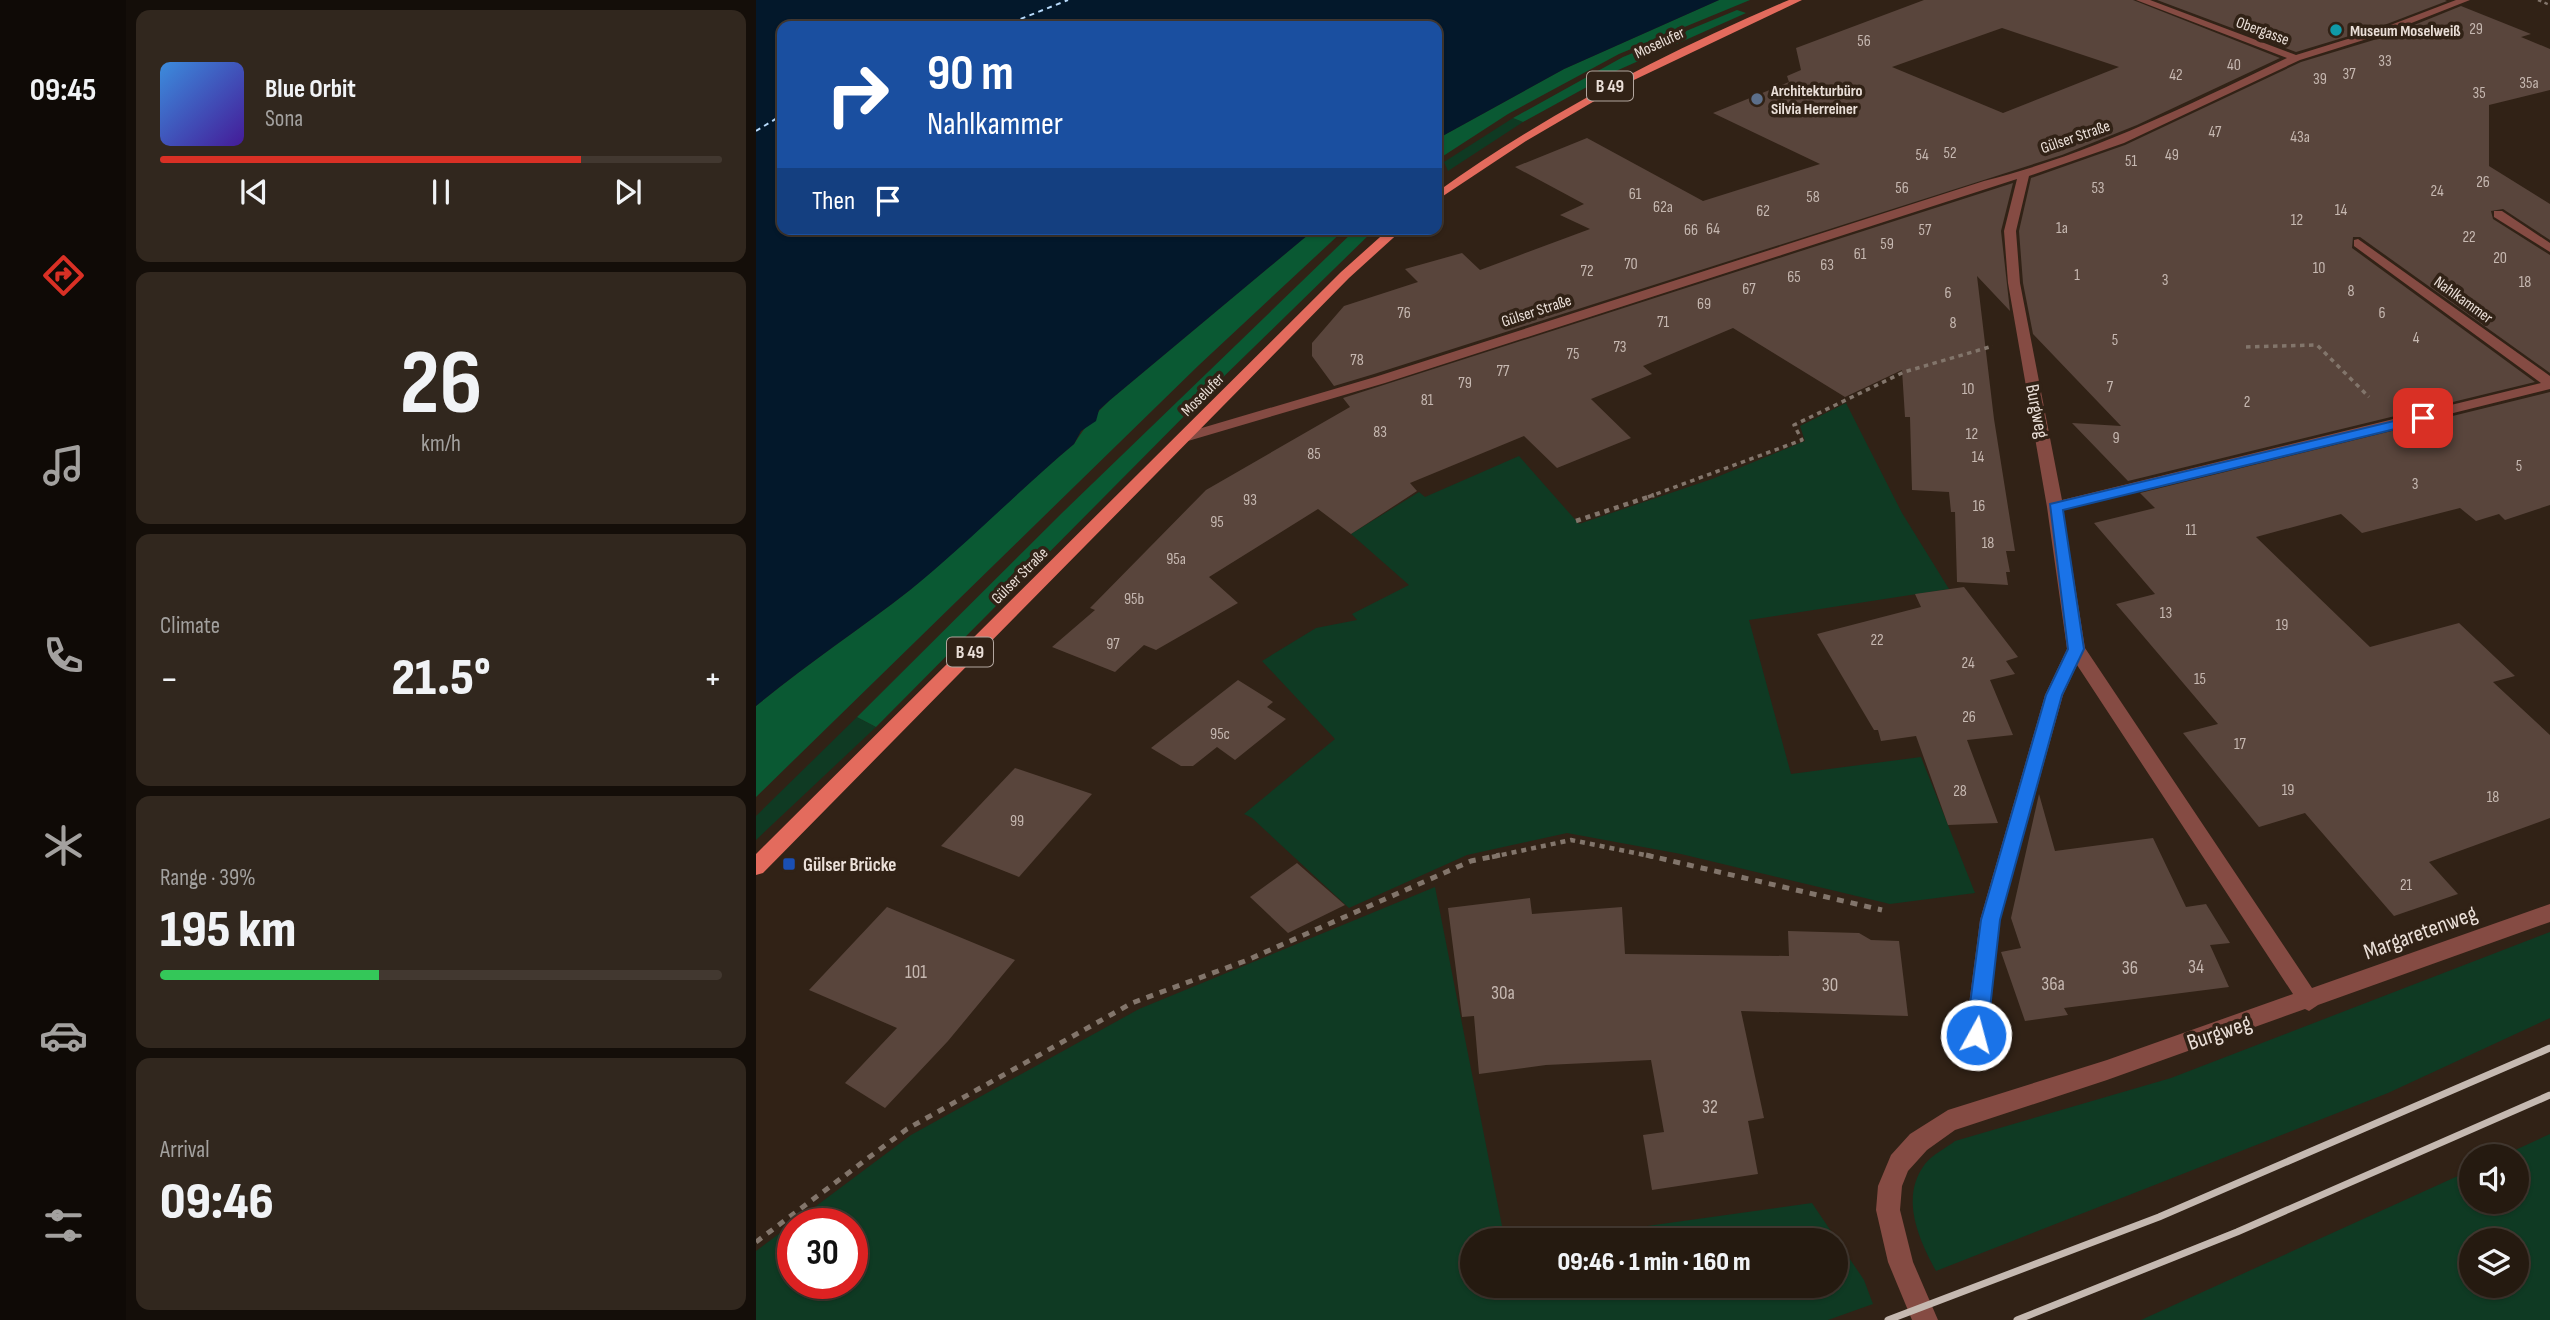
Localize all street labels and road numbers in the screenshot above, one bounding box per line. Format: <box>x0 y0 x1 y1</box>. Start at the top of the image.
street label: Obergasse <box>2233 13 2292 50</box>
street label: Moselufer <box>1631 23 1688 63</box>
road number: B 49 <box>1587 72 1633 100</box>
street label: Gülser Straße <box>2038 117 2113 158</box>
street label: Nahlkammer <box>2430 273 2497 328</box>
street label: Gülser Straße <box>1499 291 1574 332</box>
street label: Moselufer <box>1178 369 1229 421</box>
street label: Burgweg <box>2020 382 2053 441</box>
street label: Gülser Straße <box>988 544 1052 608</box>
road number: B 49 <box>947 638 993 666</box>
street label: Margaretenweg <box>2360 899 2481 966</box>
street label: Burgweg <box>2184 1009 2255 1057</box>

